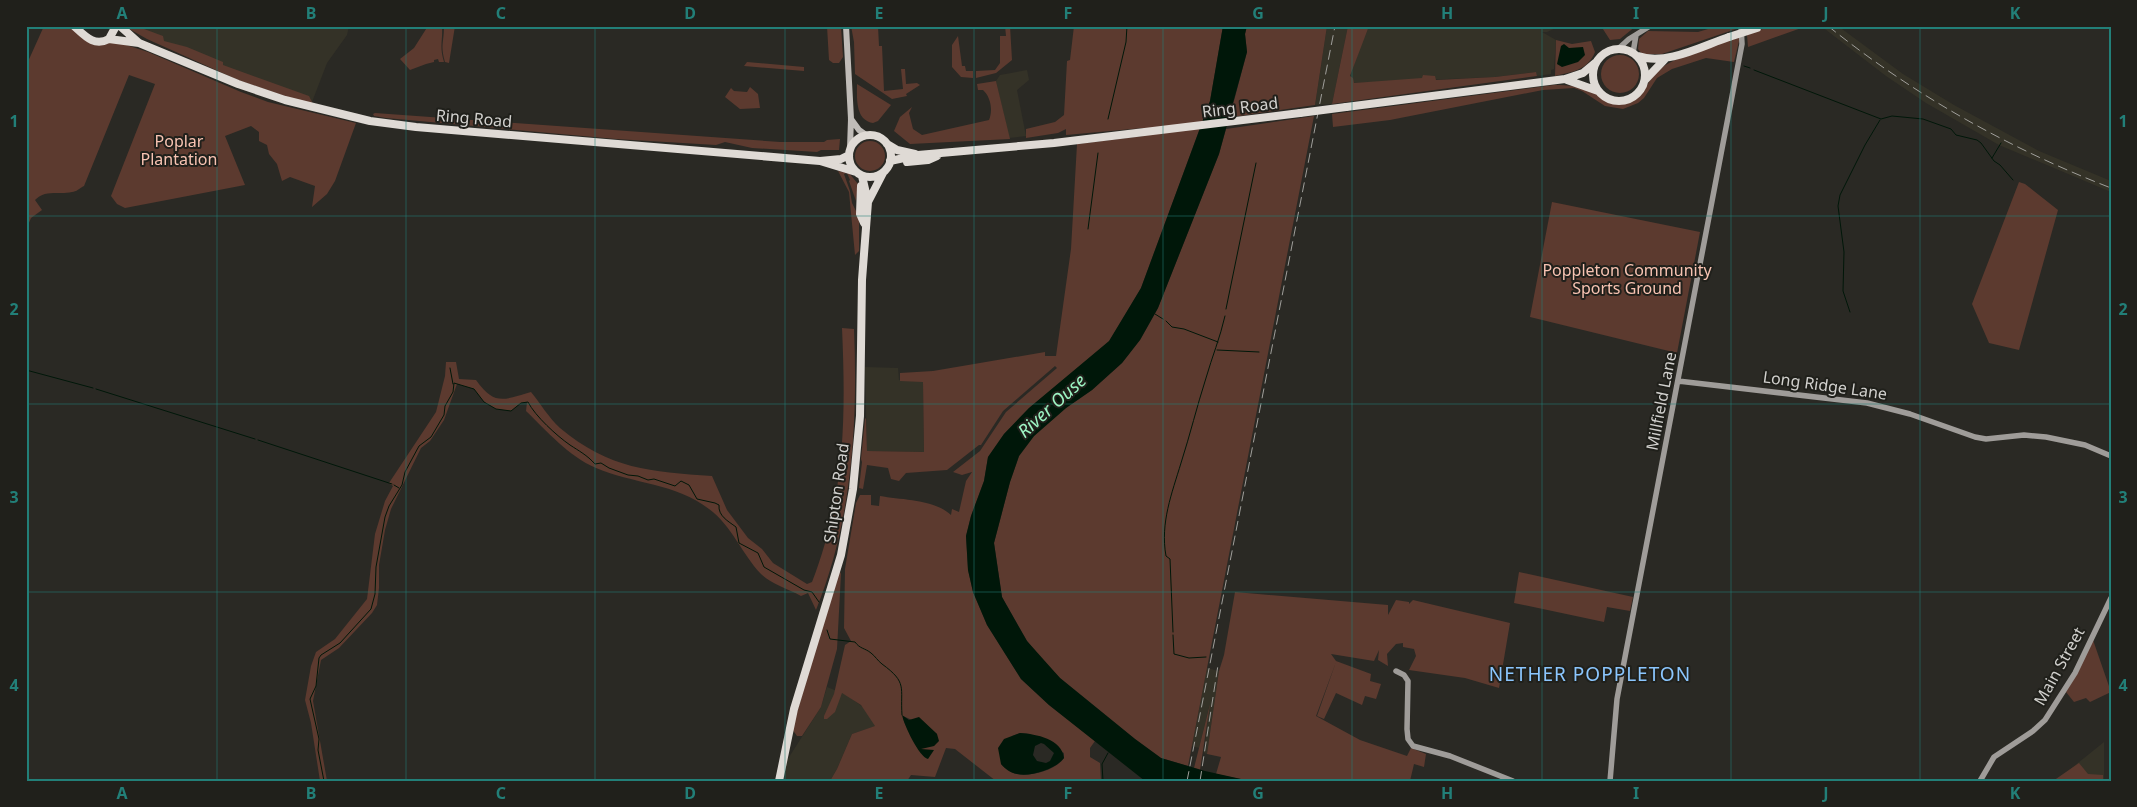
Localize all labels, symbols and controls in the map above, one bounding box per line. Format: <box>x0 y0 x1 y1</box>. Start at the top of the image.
text: A <box>116 2 128 24</box>
text: B <box>306 2 316 24</box>
text: C <box>496 2 506 24</box>
text: D <box>684 2 696 24</box>
text: E <box>875 2 884 24</box>
text: F <box>1064 2 1072 24</box>
text: G <box>1252 2 1264 24</box>
text: H <box>1441 2 1453 24</box>
text: I <box>1633 2 1639 24</box>
text: J <box>1821 2 1829 24</box>
text: K <box>2010 2 2021 24</box>
street label: Ring Road <box>1201 91 1279 123</box>
street label: Ring Road <box>435 104 513 132</box>
text: 1 <box>9 110 19 132</box>
text: 1 <box>2118 110 2128 132</box>
park label: Poplar Plantation <box>141 130 217 170</box>
park label: Poppleton Community Sports Ground <box>1542 259 1712 299</box>
text: 2 <box>9 298 19 320</box>
text: 2 <box>2118 298 2128 320</box>
street label: Millfield Lane <box>1641 350 1681 452</box>
street label: Long Ridge Lane <box>1761 365 1889 405</box>
water label: River Ouse <box>1012 368 1091 442</box>
street label: Shipton Road <box>818 442 854 544</box>
text: 3 <box>9 486 19 508</box>
text: 3 <box>2118 486 2128 508</box>
street label: Main Street <box>2028 623 2090 709</box>
district label: NETHER POPPLETON <box>1489 661 1691 687</box>
text: 4 <box>9 674 19 696</box>
text: 4 <box>2118 674 2128 696</box>
text: A <box>116 782 128 804</box>
text: B <box>306 782 316 804</box>
text: C <box>496 782 506 804</box>
text: D <box>684 782 696 804</box>
text: E <box>875 782 884 804</box>
text: F <box>1064 782 1072 804</box>
text: G <box>1252 782 1264 804</box>
text: H <box>1441 782 1453 804</box>
text: I <box>1633 782 1639 804</box>
text: J <box>1821 782 1829 804</box>
text: K <box>2010 782 2021 804</box>

